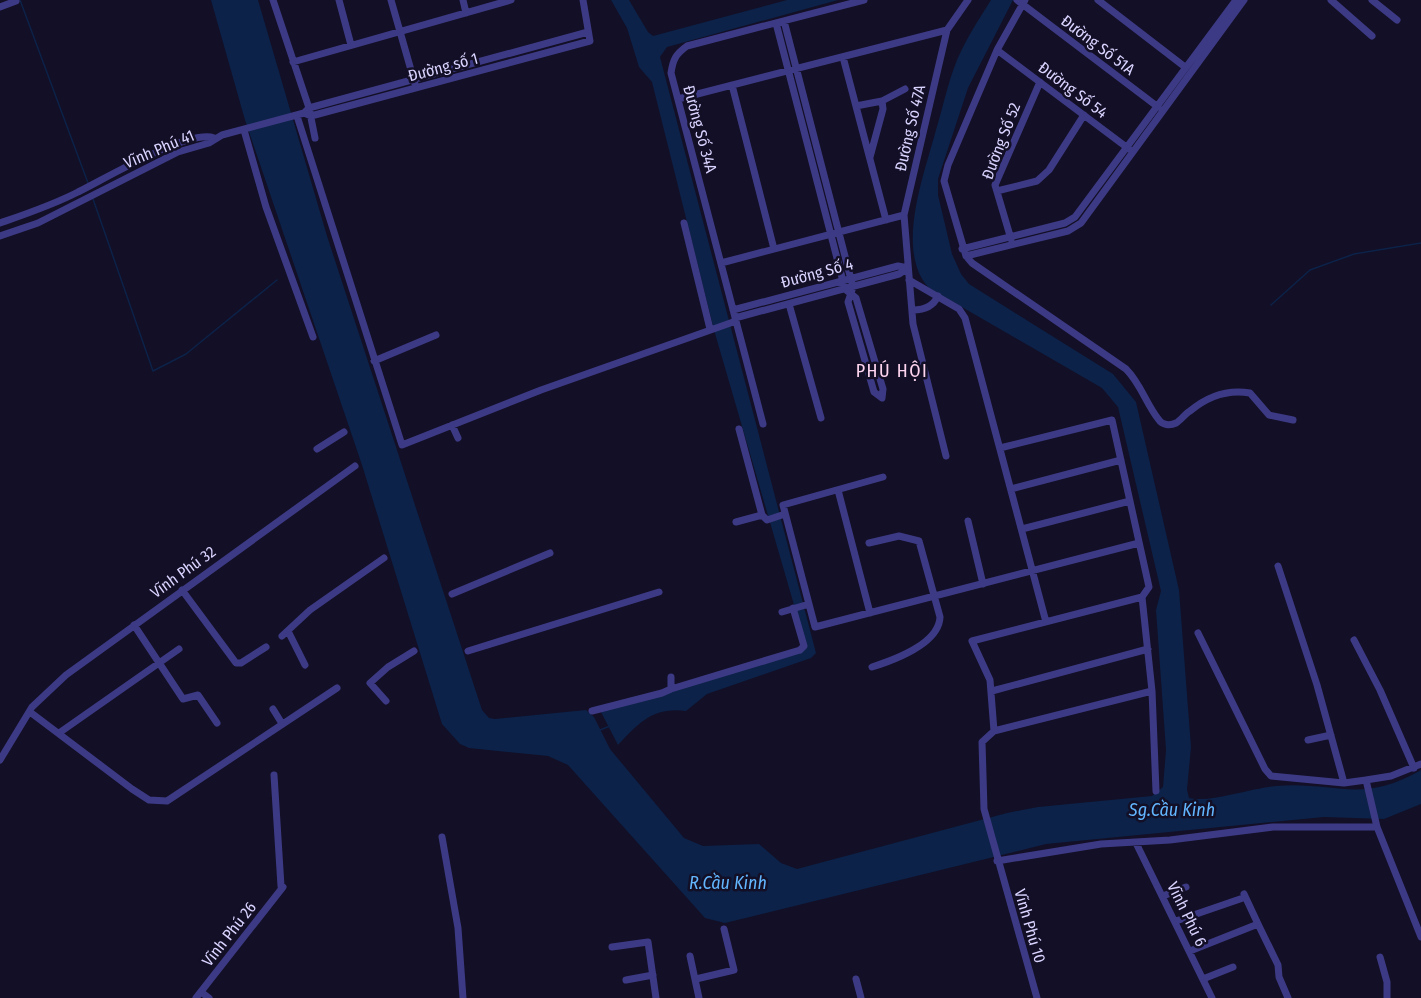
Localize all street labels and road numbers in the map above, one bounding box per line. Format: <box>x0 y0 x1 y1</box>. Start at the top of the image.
street label: Đường Số 51A <box>1057 10 1140 79</box>
street label: Đường số 1 <box>406 48 480 85</box>
street label: Đường Số 54 <box>1035 57 1112 122</box>
street label: Đường Số 47A <box>890 82 929 173</box>
street label: Đường Số 34A <box>679 83 722 175</box>
street label: Đường Số 52 <box>977 100 1024 182</box>
street label: Vĩnh Phú 41 <box>121 126 197 172</box>
street label: Đường Số 4 <box>778 253 856 292</box>
street label: Vĩnh Phú 32 <box>147 542 219 602</box>
street label: Vĩnh Phú 6 <box>1163 879 1211 949</box>
street label: Vĩnh Phú 10 <box>1010 887 1050 965</box>
street label: Vĩnh Phú 26 <box>198 898 260 970</box>

